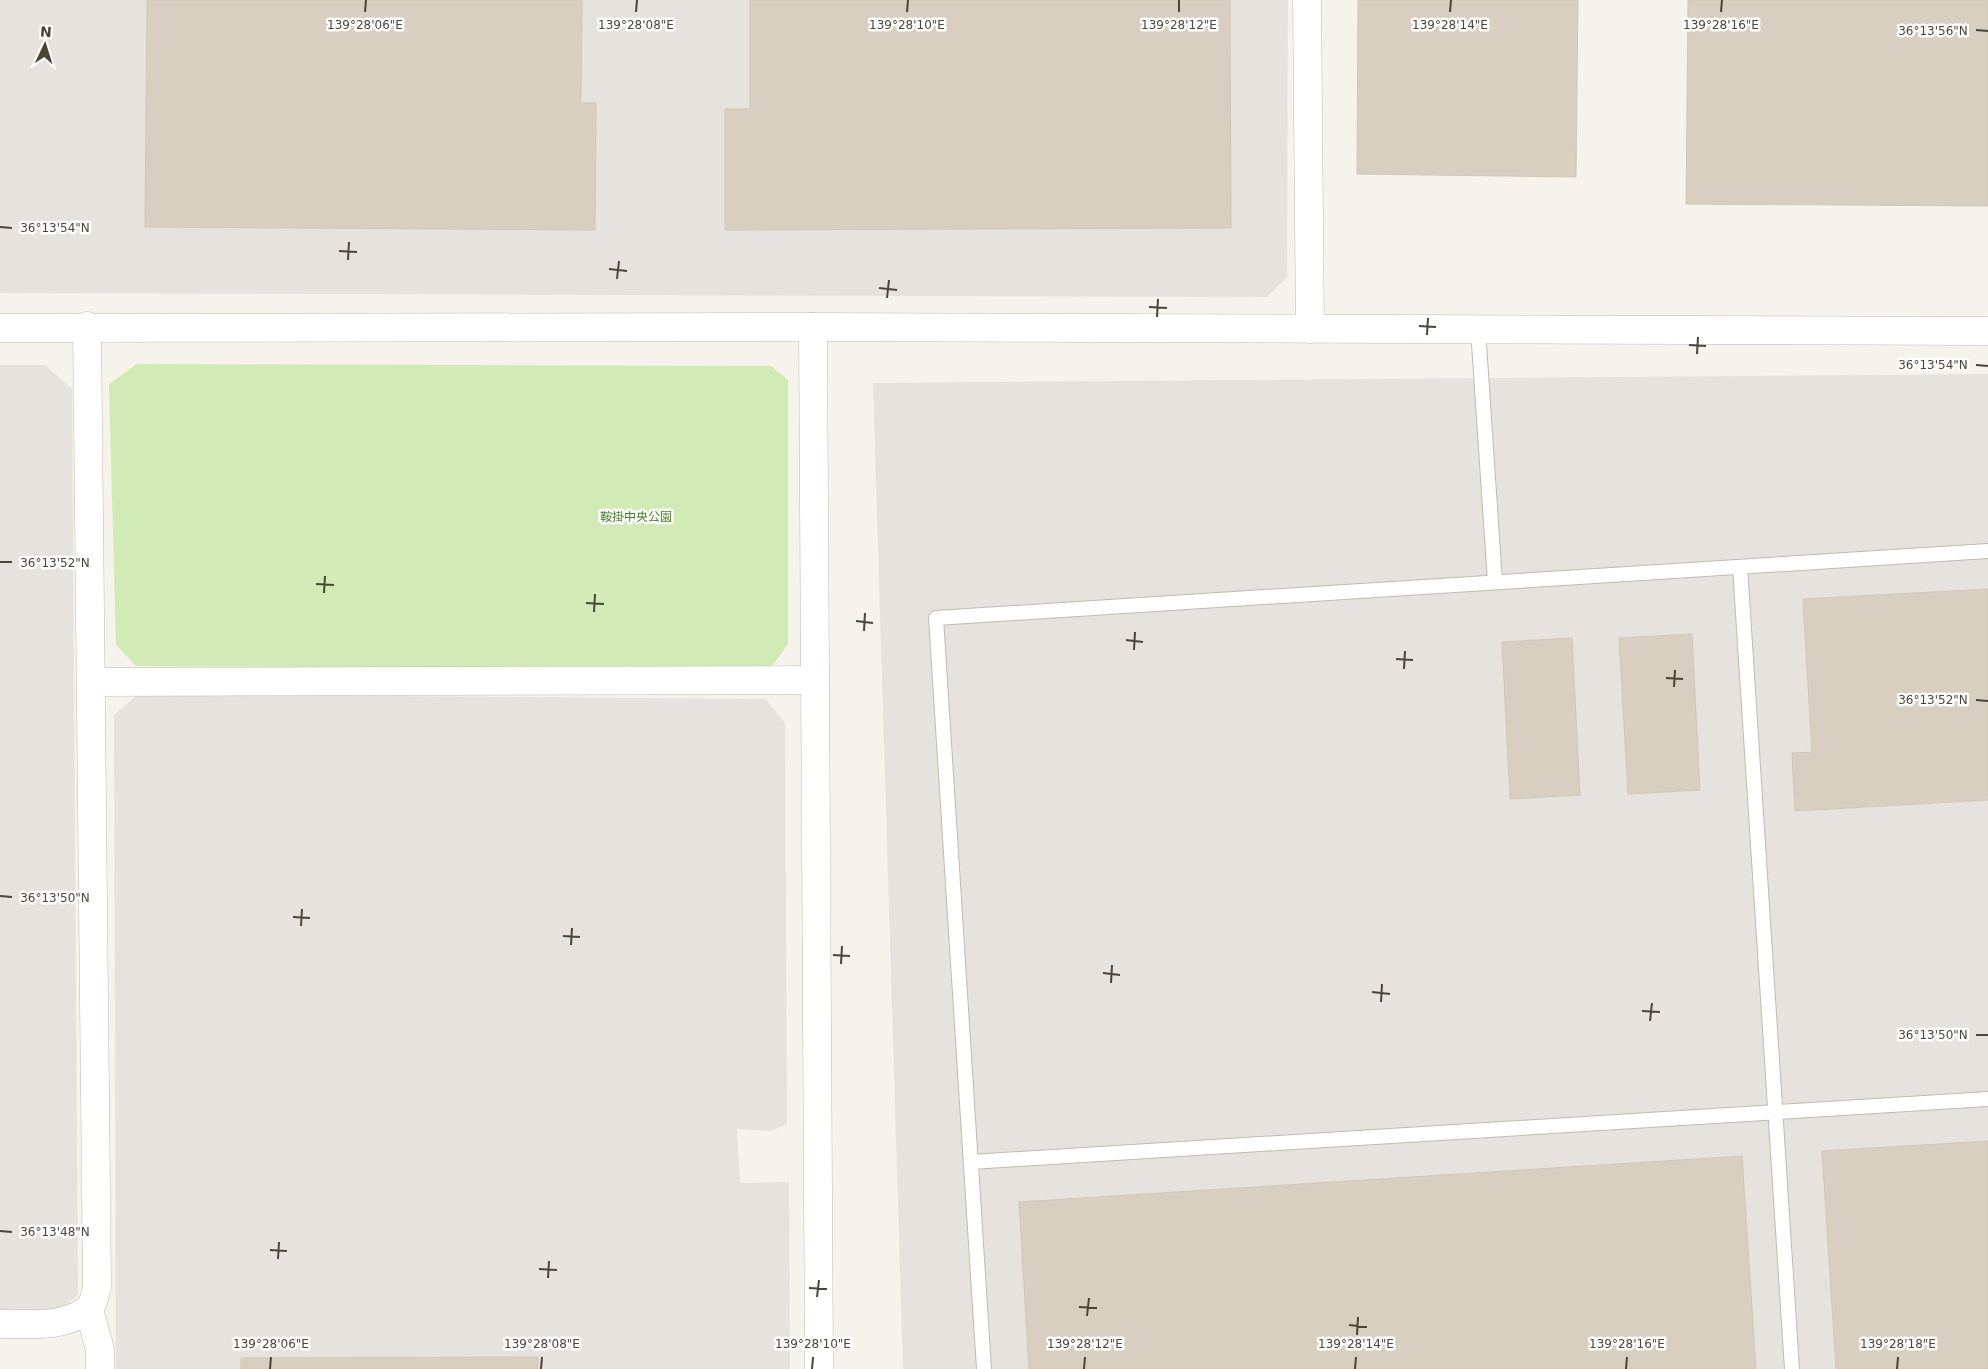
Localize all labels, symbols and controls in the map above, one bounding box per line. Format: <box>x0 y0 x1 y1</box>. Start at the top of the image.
text: 139°28'06"E <box>327 18 403 32</box>
text: 139°28'08"E <box>598 18 674 32</box>
text: 139°28'10"E <box>869 18 945 32</box>
text: 139°28'12"E <box>1141 18 1217 32</box>
text: 139°28'14"E <box>1412 18 1488 32</box>
text: 139°28'16"E <box>1683 18 1759 32</box>
north arrow <box>20 20 70 70</box>
text: N <box>40 24 52 40</box>
text: 36°13'56"N <box>1898 24 1968 38</box>
text: 36°13'54"N <box>20 221 90 235</box>
text: 36°13'54"N <box>1898 358 1968 372</box>
park label: 鞍掛中央公園 <box>600 510 672 524</box>
text: 36°13'52"N <box>20 556 90 570</box>
text: 36°13'52"N <box>1898 693 1968 707</box>
text: 36°13'50"N <box>20 891 90 905</box>
text: 36°13'50"N <box>1898 1028 1968 1042</box>
text: 36°13'48"N <box>20 1225 90 1239</box>
text: 139°28'06"E <box>233 1337 309 1351</box>
text: 139°28'08"E <box>504 1337 580 1351</box>
text: 139°28'10"E <box>775 1337 851 1351</box>
text: 139°28'12"E <box>1047 1337 1123 1351</box>
text: 139°28'14"E <box>1318 1337 1394 1351</box>
text: 139°28'16"E <box>1589 1337 1665 1351</box>
text: 139°28'18"E <box>1860 1337 1936 1351</box>

